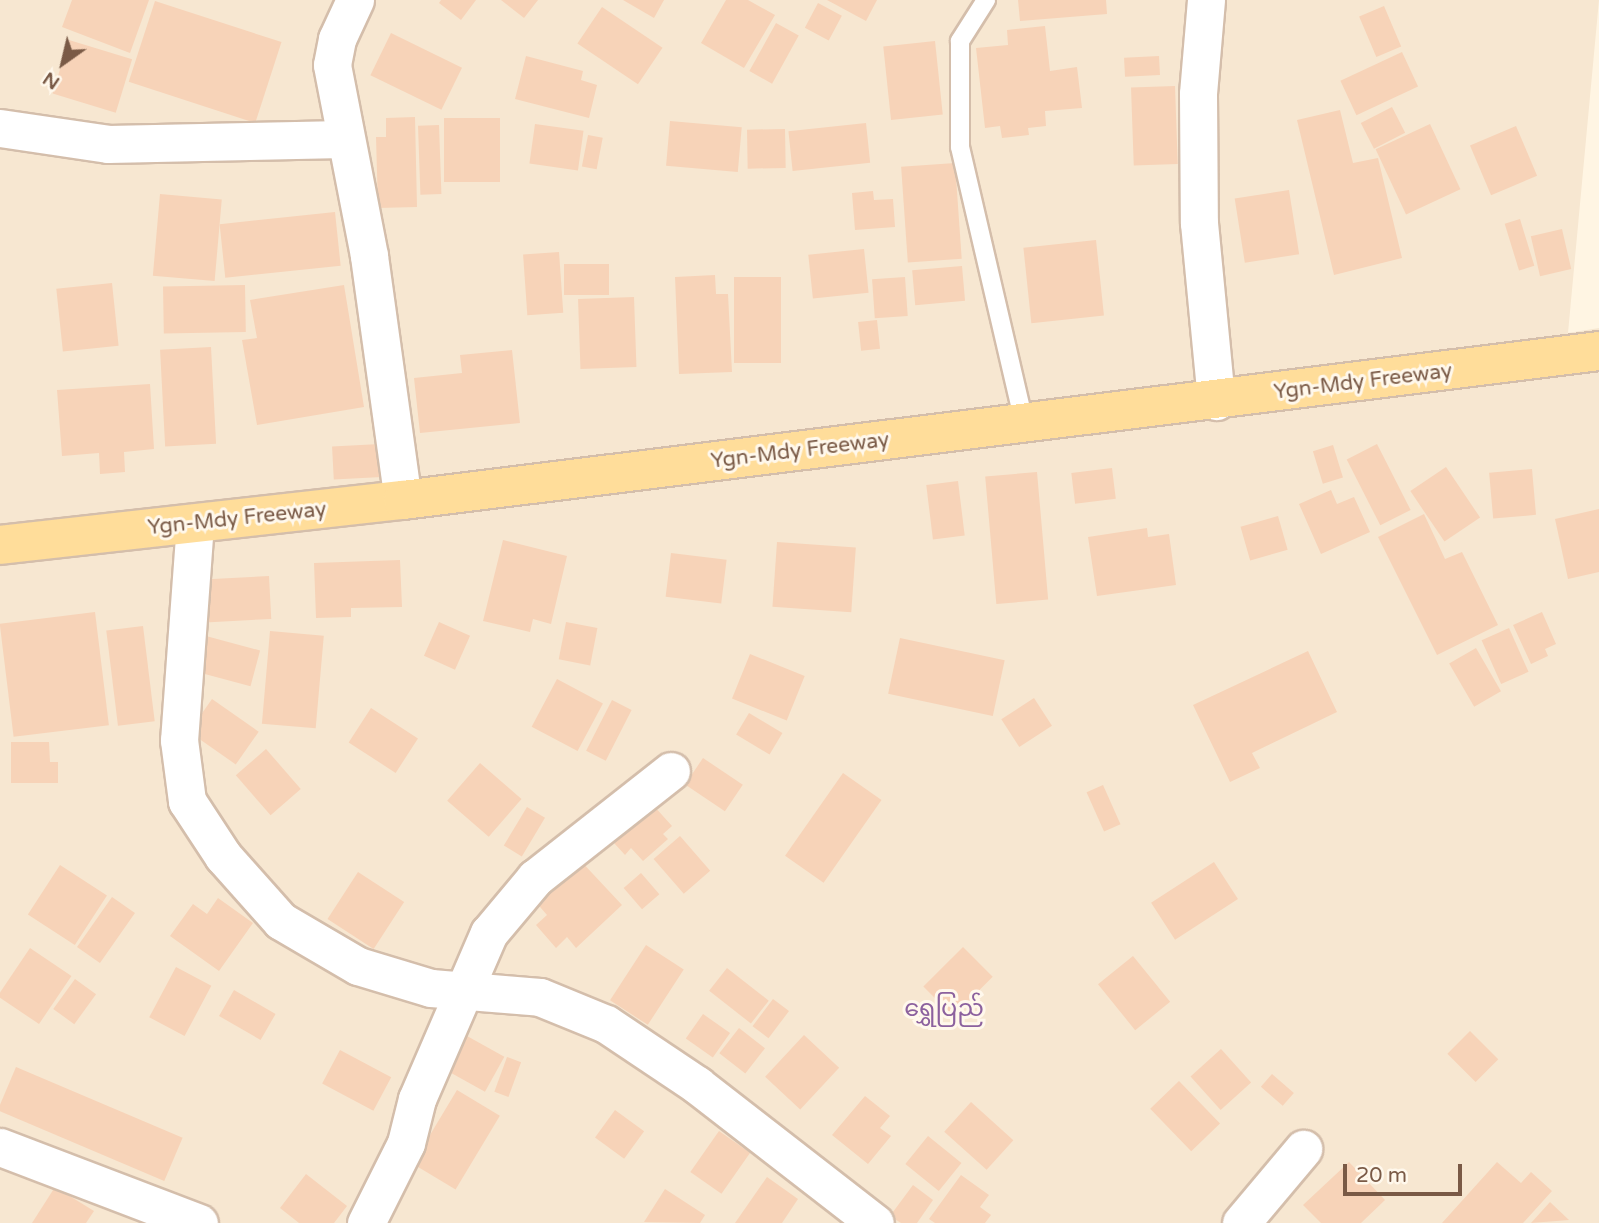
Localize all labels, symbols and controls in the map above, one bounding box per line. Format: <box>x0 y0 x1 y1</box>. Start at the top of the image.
north arrow <box>28 28 98 98</box>
text: N <box>39 67 64 94</box>
street label: Ygn-Mdy Freeway <box>1272 359 1454 405</box>
street label: Ygn-Mdy Freeway <box>709 428 891 474</box>
street label: Ygn-Mdy Freeway <box>146 497 328 541</box>
district label: ရွှေပြည် <box>904 995 984 1023</box>
scale bar <box>1347 1150 1466 1194</box>
text: 20 m <box>1356 1163 1407 1188</box>

